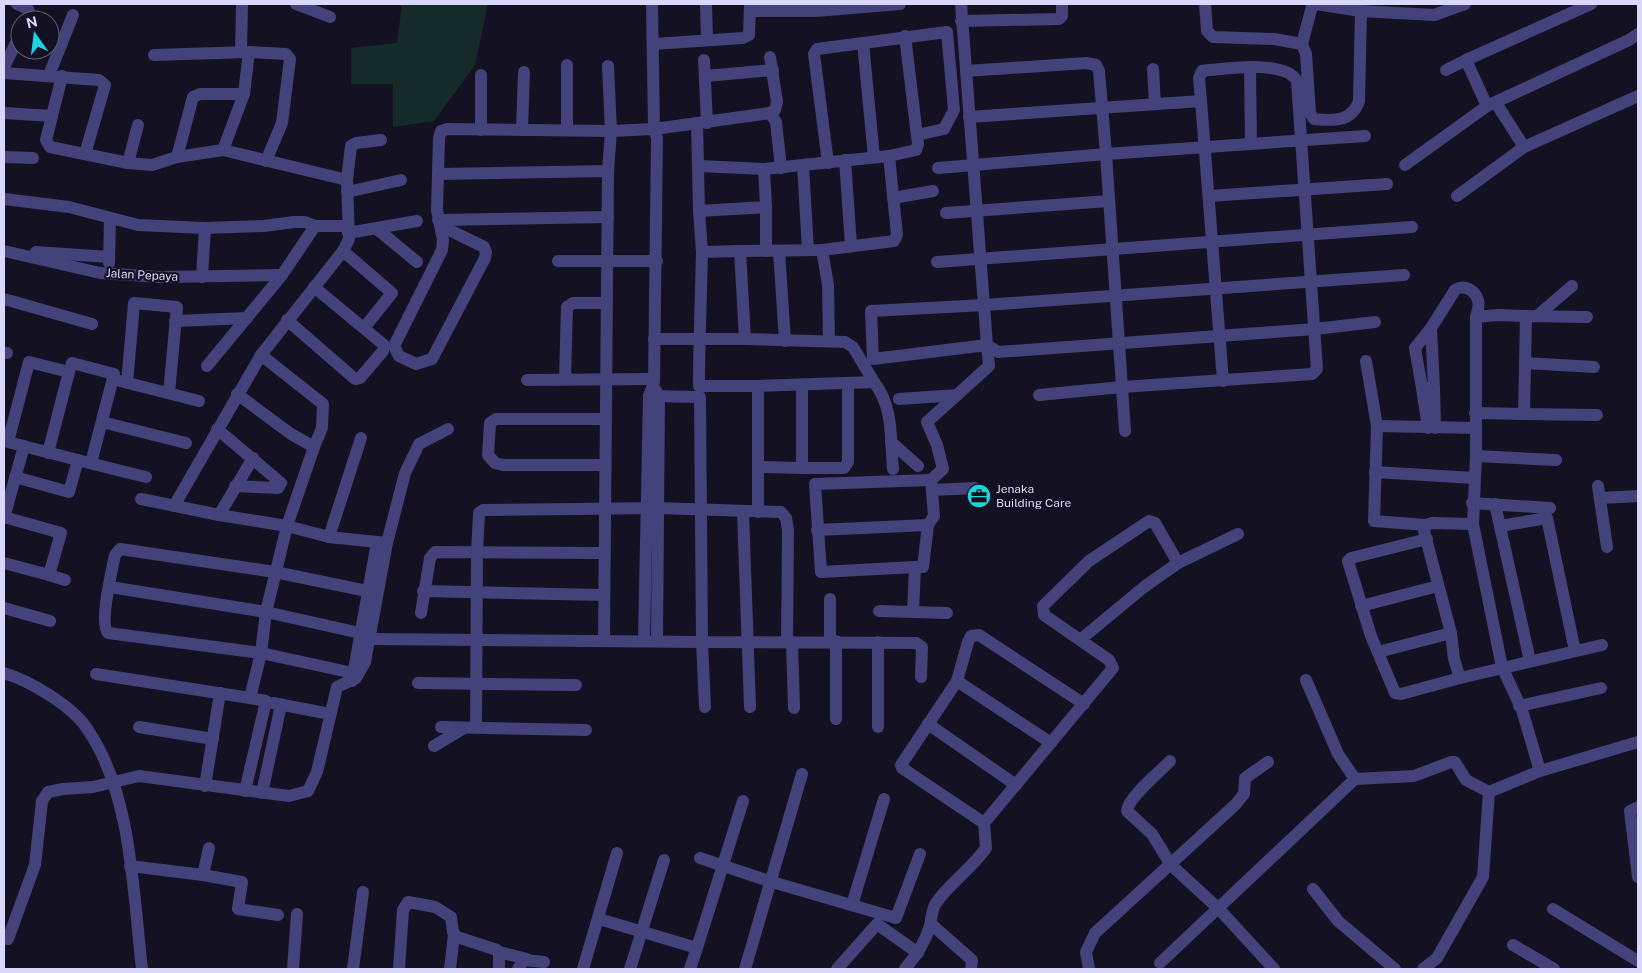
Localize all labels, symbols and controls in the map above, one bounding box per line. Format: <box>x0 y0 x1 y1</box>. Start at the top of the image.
north arrow <box>10 10 60 60</box>
text: N <box>25 13 39 31</box>
street label: Jalan Pepaya <box>106 266 178 284</box>
place label: Jenaka Building Care <box>996 482 1071 510</box>
office icon: Jenaka Building Care <box>966 483 992 509</box>

